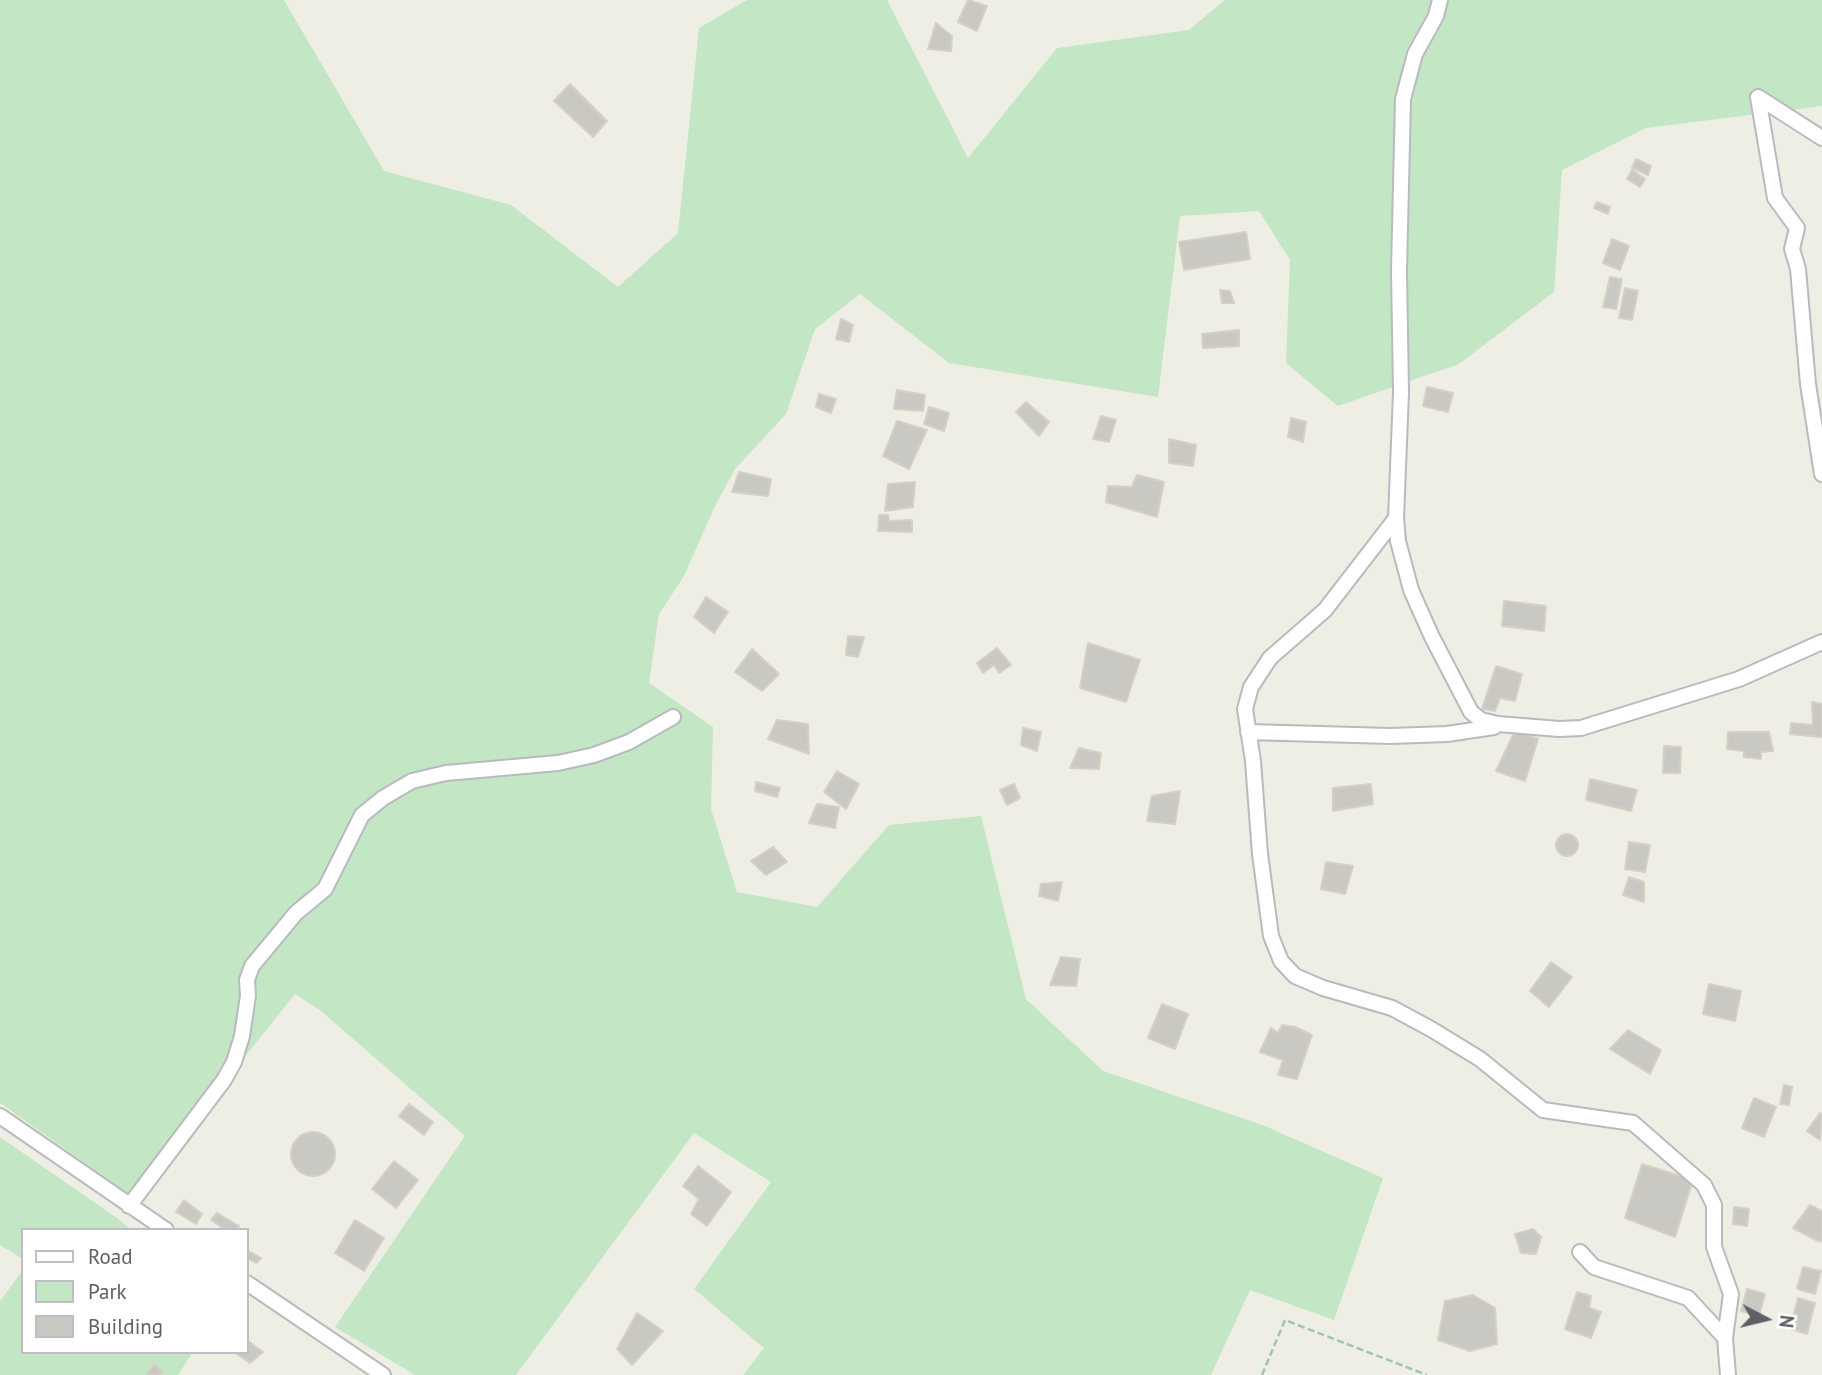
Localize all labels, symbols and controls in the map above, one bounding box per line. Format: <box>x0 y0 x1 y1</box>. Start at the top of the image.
legend <box>21 1228 248 1354</box>
text: Road <box>88 1243 132 1270</box>
text: Park <box>88 1278 127 1305</box>
north arrow <box>1731 1284 1801 1354</box>
text: Building <box>88 1313 163 1340</box>
text: N <box>1774 1314 1800 1329</box>

